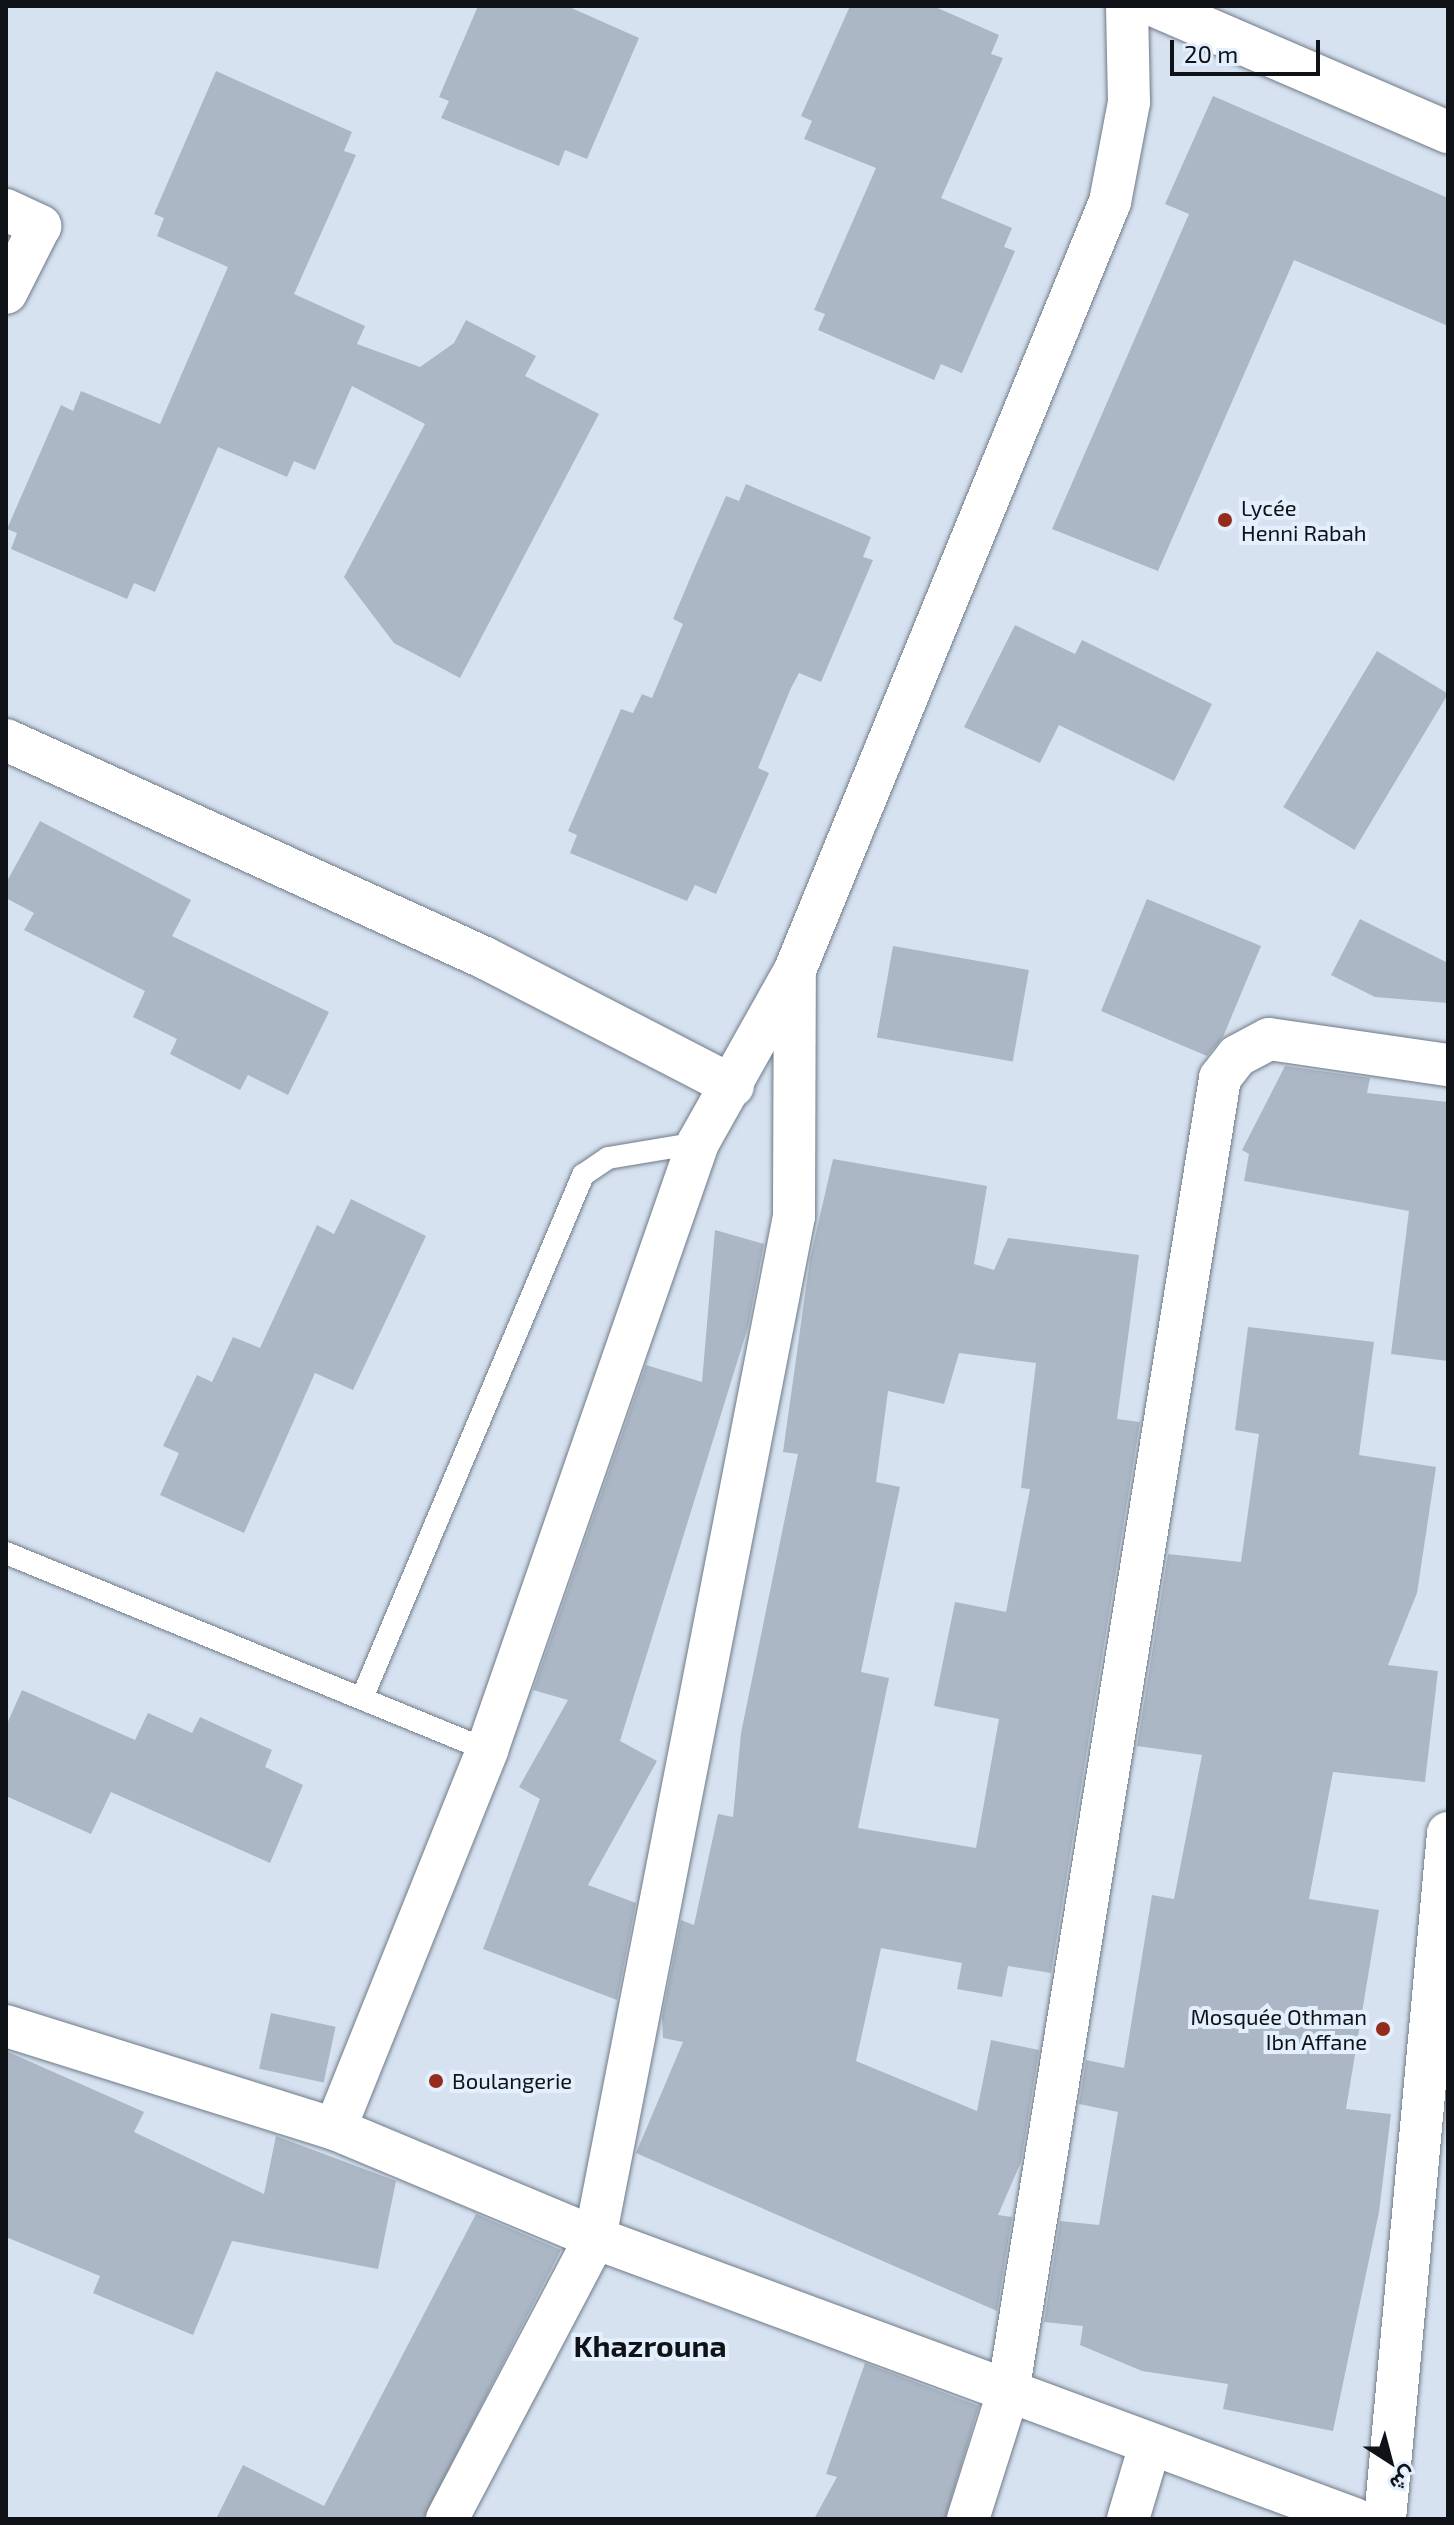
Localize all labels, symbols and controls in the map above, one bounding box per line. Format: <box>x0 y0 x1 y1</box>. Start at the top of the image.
scale bar <box>1174 24 1324 74</box>
text: 20 m <box>1184 39 1238 68</box>
place label: Lycée Henni Rabah <box>1241 494 1367 546</box>
marker: Lycée Henni Rabah <box>1216 511 1234 529</box>
place label: Mosquée Othman Ibn Affane <box>1190 2003 1367 2054</box>
marker: Mosquée Othman Ibn Affane <box>1374 2020 1392 2038</box>
place label: Boulangerie <box>452 2068 572 2094</box>
marker: Boulangerie <box>427 2072 445 2090</box>
district label: Khazrouna <box>573 2327 727 2363</box>
north arrow <box>1350 2421 1430 2501</box>
text: ش <box>1386 2462 1422 2499</box>

